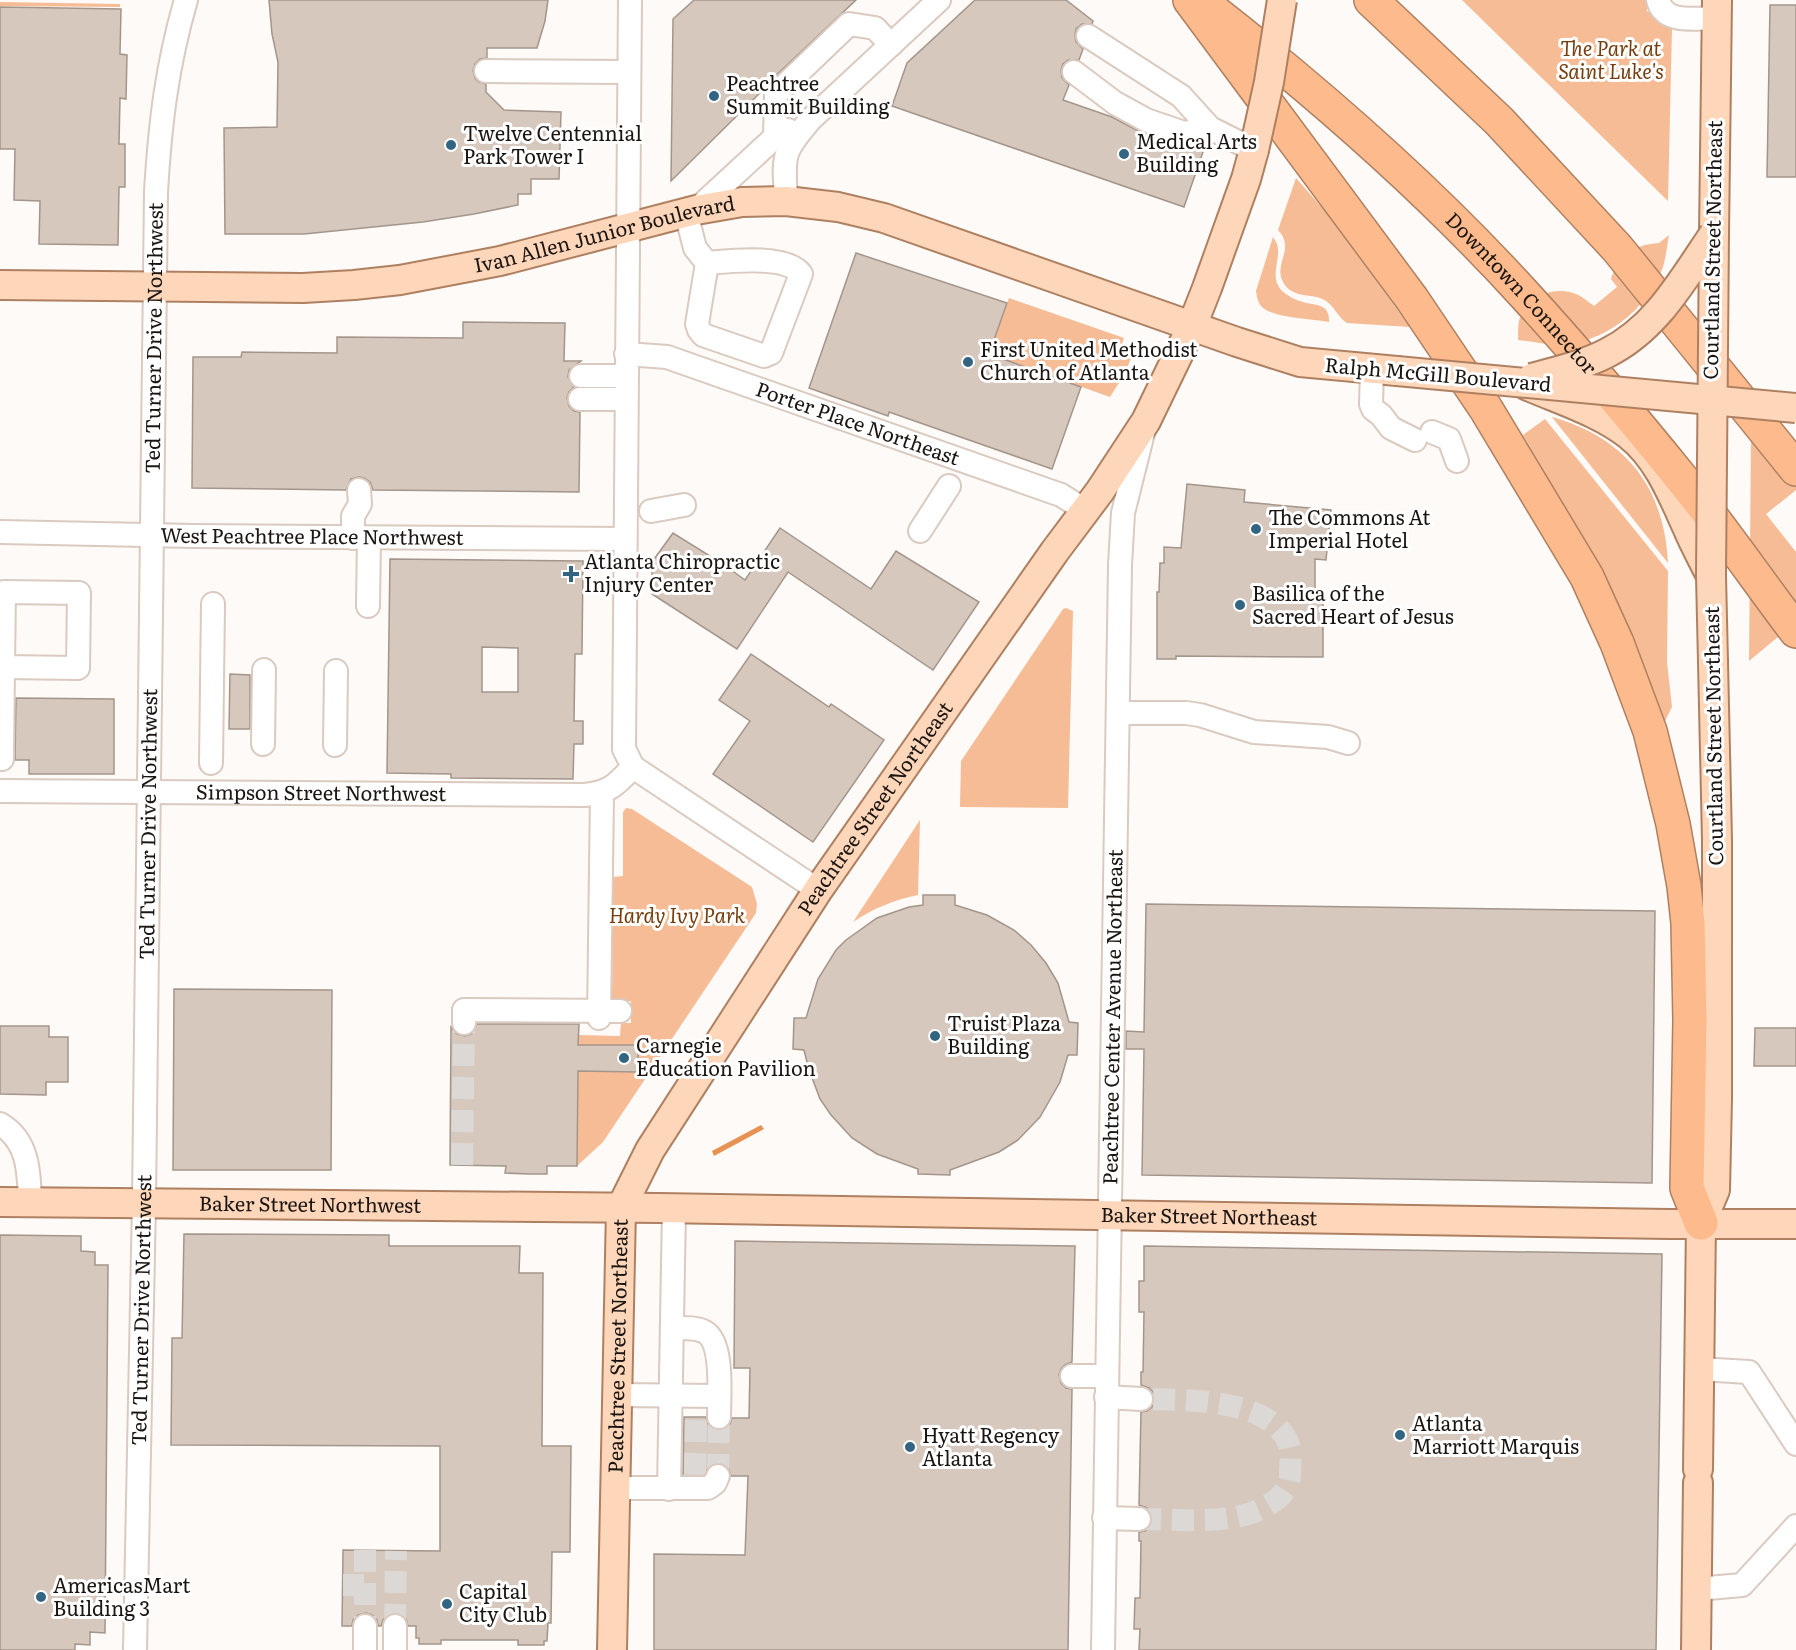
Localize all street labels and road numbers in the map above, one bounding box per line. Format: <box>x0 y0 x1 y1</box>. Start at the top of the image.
street label: Courtland Street Northeast <box>1694 120 1728 380</box>
street label: Ivan Allen Junior Boulevard <box>471 187 737 279</box>
street label: Ted Turner Drive Northwest <box>136 202 169 474</box>
street label: Downtown Connector <box>1440 204 1606 380</box>
street label: Ralph McGill Boulevard <box>1324 348 1553 398</box>
street label: Porter Place Northeast <box>752 372 964 471</box>
street label: West Peachtree Place Northwest <box>160 518 464 551</box>
street label: Courtland Street Northeast <box>1695 606 1729 866</box>
street label: Ted Turner Drive Northwest <box>130 688 163 960</box>
street label: Peachtree Street Northeast <box>789 694 959 920</box>
street label: Simpson Street Northwest <box>196 775 446 807</box>
street label: Peachtree Center Avenue Northeast <box>1093 849 1129 1185</box>
street label: Ted Turner Drive Northwest <box>122 1174 157 1446</box>
street label: Baker Street Northwest <box>199 1187 421 1219</box>
street label: Baker Street Northeast <box>1100 1198 1318 1231</box>
street label: Peachtree Street Northeast <box>599 1219 634 1474</box>

